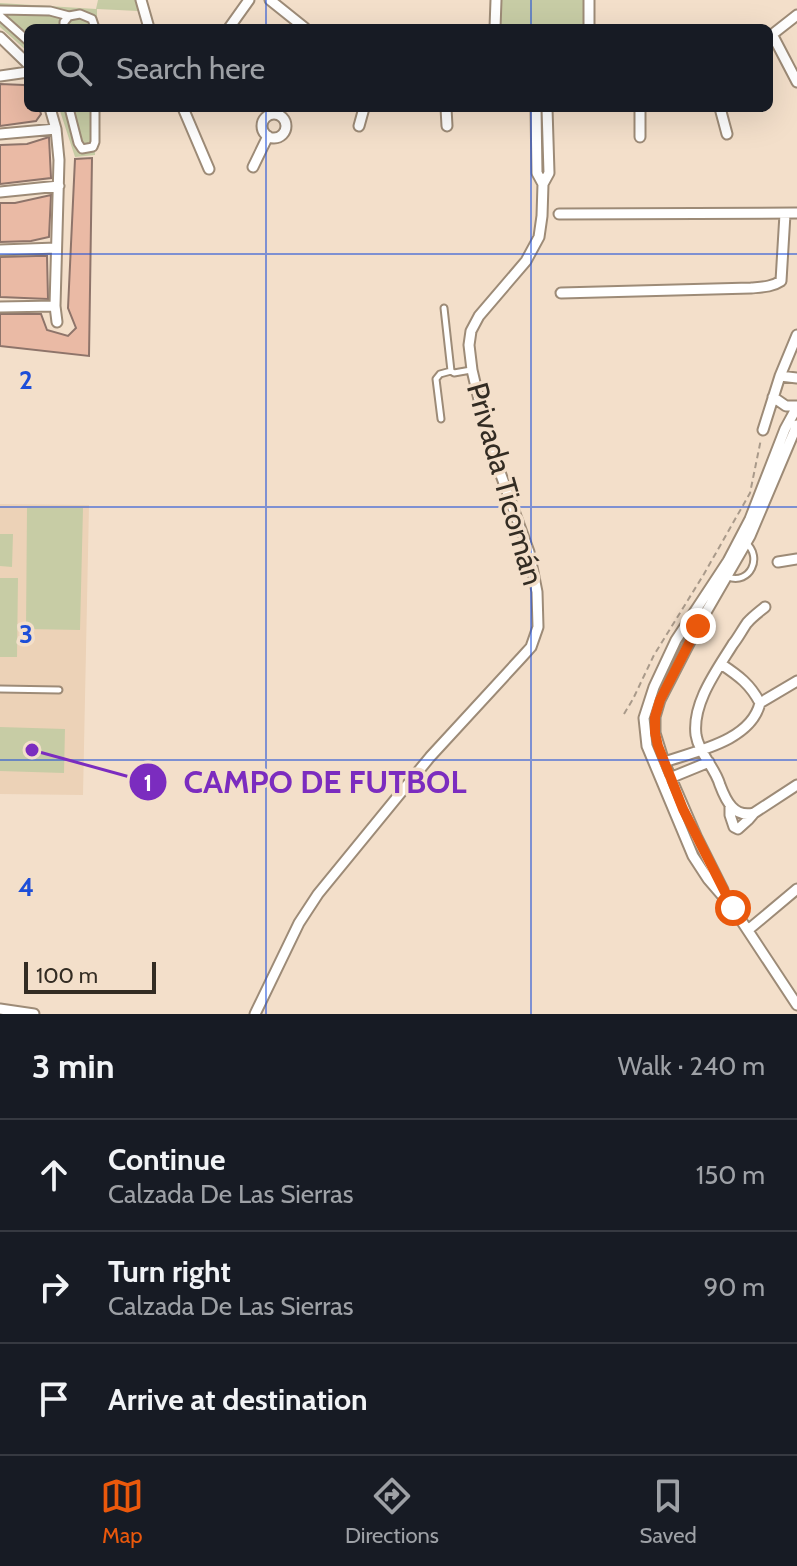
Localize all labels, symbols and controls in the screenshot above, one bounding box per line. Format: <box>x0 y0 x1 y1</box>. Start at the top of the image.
search box <box>24 24 773 112</box>
icon: search <box>52 46 96 90</box>
text: Search here <box>116 50 265 87</box>
text: 2 <box>19 364 33 396</box>
street label: Privada Ticomán <box>459 378 552 589</box>
route end <box>680 608 716 644</box>
text: 3 <box>19 618 33 650</box>
callout: CAMPO DE FUTBOL <box>128 754 482 810</box>
text: CAMPO DE FUTBOL <box>184 762 466 801</box>
text: 1 <box>144 768 152 797</box>
text: 4 <box>18 871 34 903</box>
route start <box>715 890 751 926</box>
scale bar <box>24 958 156 994</box>
text: 100 m <box>36 962 98 989</box>
text: 3 min <box>32 1045 114 1087</box>
text: Walk · 240 m <box>618 1050 765 1082</box>
text: Continue <box>108 1141 225 1178</box>
icon: ahead <box>32 1153 76 1197</box>
text: 150 m <box>696 1159 765 1191</box>
text: Calzada De Las Sierras <box>108 1178 354 1210</box>
text: Turn right <box>108 1253 231 1290</box>
icon: right <box>32 1265 76 1309</box>
text: 90 m <box>703 1271 765 1303</box>
text: Calzada De Las Sierras <box>108 1290 354 1322</box>
icon: arrive <box>32 1377 76 1421</box>
text: Arrive at destination <box>108 1381 368 1418</box>
tab: Map <box>100 1474 144 1549</box>
tab: Directions <box>345 1474 439 1549</box>
tab: Saved <box>640 1474 697 1549</box>

